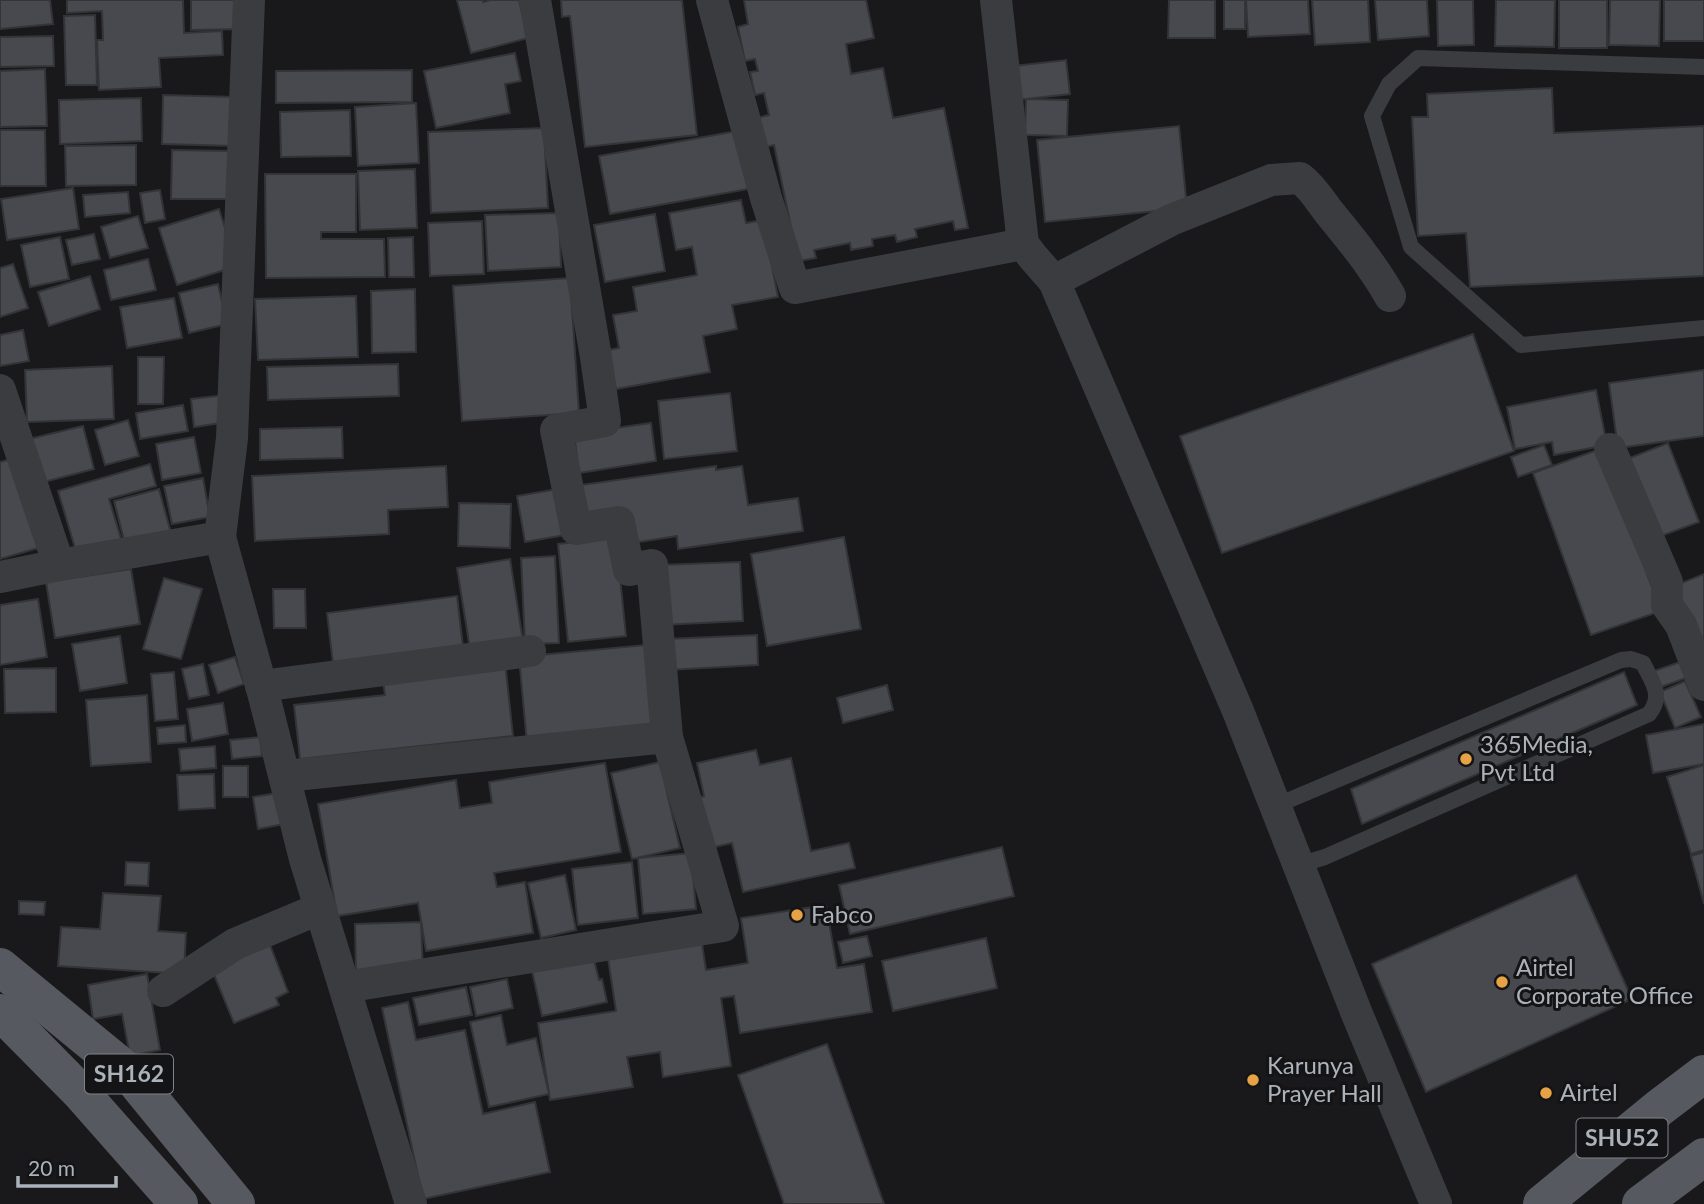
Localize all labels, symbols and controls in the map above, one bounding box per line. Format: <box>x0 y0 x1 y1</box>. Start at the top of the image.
place label: 365Media, Pvt Ltd <box>1480 729 1593 786</box>
marker: 365Media, Pvt Ltd <box>1458 751 1474 767</box>
place label: Fabco <box>811 899 873 928</box>
marker: Fabco <box>789 907 805 923</box>
place label: Airtel Corporate Office <box>1516 952 1693 1009</box>
marker: Airtel Corporate Office <box>1494 974 1510 990</box>
place label: Karunya Prayer Hall <box>1267 1050 1382 1107</box>
road number: SH162 <box>85 1054 173 1093</box>
marker: Karunya Prayer Hall <box>1245 1072 1261 1088</box>
place label: Airtel <box>1560 1077 1618 1106</box>
marker: Airtel <box>1538 1085 1554 1101</box>
road number: SHU52 <box>1576 1119 1668 1158</box>
scale bar <box>18 1144 116 1188</box>
text: 20 m <box>28 1155 75 1180</box>

